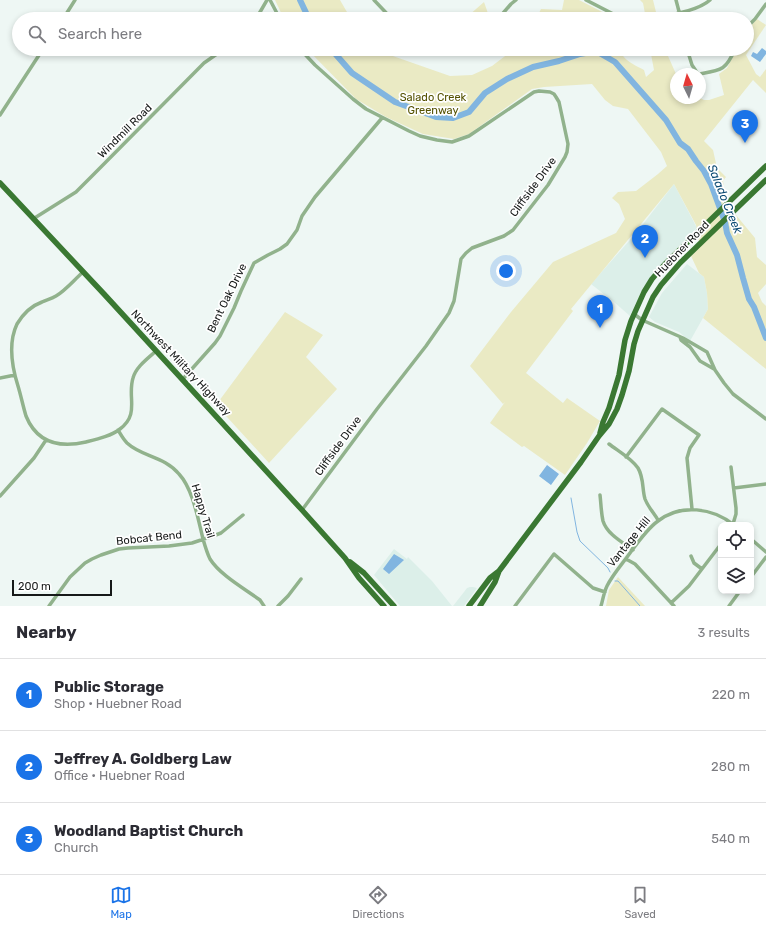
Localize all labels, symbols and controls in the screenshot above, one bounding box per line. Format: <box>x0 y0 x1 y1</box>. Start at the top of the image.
search box <box>12 12 754 56</box>
icon: search <box>26 23 48 45</box>
text: Search here <box>58 25 142 43</box>
north arrow <box>670 68 706 104</box>
park label: Salado Creek Greenway <box>400 91 467 117</box>
street label: Windmill Road <box>95 101 155 161</box>
pin: 3 <box>732 110 758 143</box>
street label: Cliffside Drive <box>507 155 559 219</box>
water label: Salado Creek <box>705 162 746 236</box>
street label: Huebner Road <box>652 218 712 280</box>
pin: 2 <box>632 225 658 258</box>
street label: Bent Oak Drive <box>205 261 249 335</box>
your location <box>496 261 516 281</box>
pin: 1 <box>587 295 613 328</box>
street label: Northwest Military Highway <box>128 307 234 419</box>
street label: Cliffside Drive <box>312 414 364 478</box>
street label: Happy Trail <box>189 482 217 540</box>
street label: Vantage Hill <box>605 514 653 570</box>
map controls <box>718 522 754 594</box>
button: locate <box>718 522 754 558</box>
street label: Bobcat Bend <box>115 528 183 548</box>
button: layers <box>718 558 754 594</box>
scale bar <box>12 578 112 597</box>
text: 200 m <box>18 580 51 593</box>
text: Nearby <box>16 622 77 642</box>
text: 3 results <box>698 625 750 640</box>
text: Public Storage <box>54 678 164 696</box>
text: 1 <box>26 687 32 702</box>
text: 220 m <box>712 687 750 702</box>
text: Shop · Huebner Road <box>54 696 182 711</box>
text: Jeffrey A. Goldberg Law <box>54 750 232 768</box>
text: 2 <box>25 759 33 774</box>
text: 280 m <box>711 759 750 774</box>
text: Office · Huebner Road <box>54 768 185 783</box>
text: Woodland Baptist Church <box>54 822 243 840</box>
text: 3 <box>25 831 33 846</box>
text: 540 m <box>711 831 750 846</box>
text: Church <box>54 840 98 855</box>
tab: Map <box>110 884 132 921</box>
tab: Directions <box>352 884 404 921</box>
tab: Saved <box>625 884 656 921</box>

